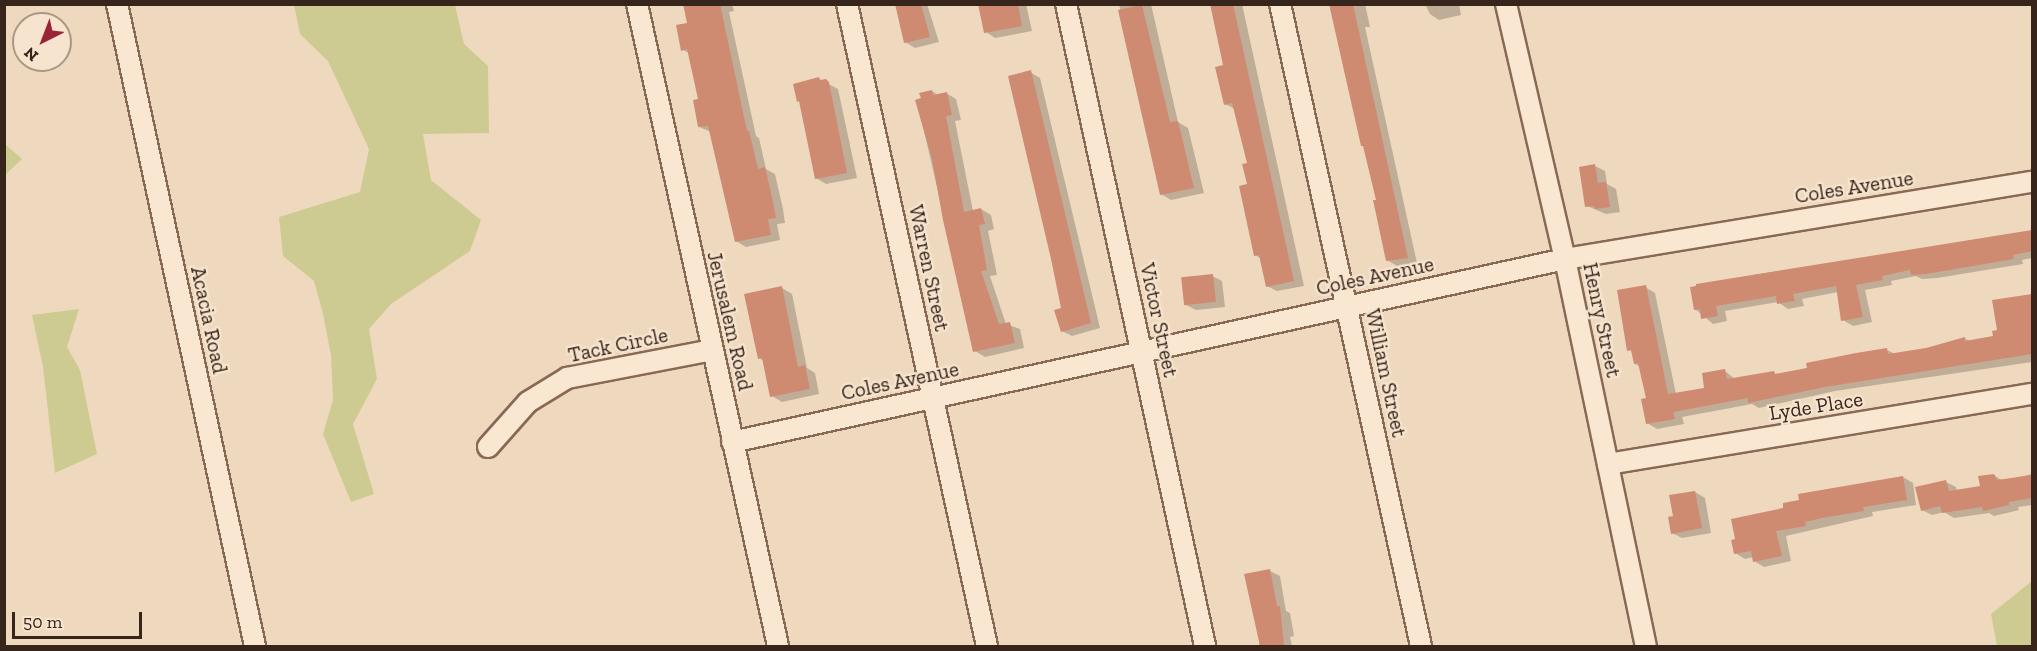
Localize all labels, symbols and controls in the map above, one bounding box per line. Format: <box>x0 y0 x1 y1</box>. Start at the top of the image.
north arrow <box>12 12 72 72</box>
text: N <box>20 43 42 65</box>
street label: Coles Avenue <box>1793 165 1915 209</box>
street label: Warren Street <box>903 203 955 333</box>
street label: Jerusalem Road <box>702 249 758 393</box>
street label: Coles Avenue <box>1314 251 1436 301</box>
street label: Henry Street <box>1578 260 1626 380</box>
street label: Victor Street <box>1135 261 1183 379</box>
street label: Acacia Road <box>185 264 233 376</box>
street label: William Street <box>1360 307 1412 439</box>
street label: Tack Circle <box>566 322 670 368</box>
street label: Coles Avenue <box>839 356 961 406</box>
street label: Lyde Place <box>1767 386 1865 426</box>
scale bar <box>15 600 146 638</box>
text: 50 m <box>23 611 62 633</box>

